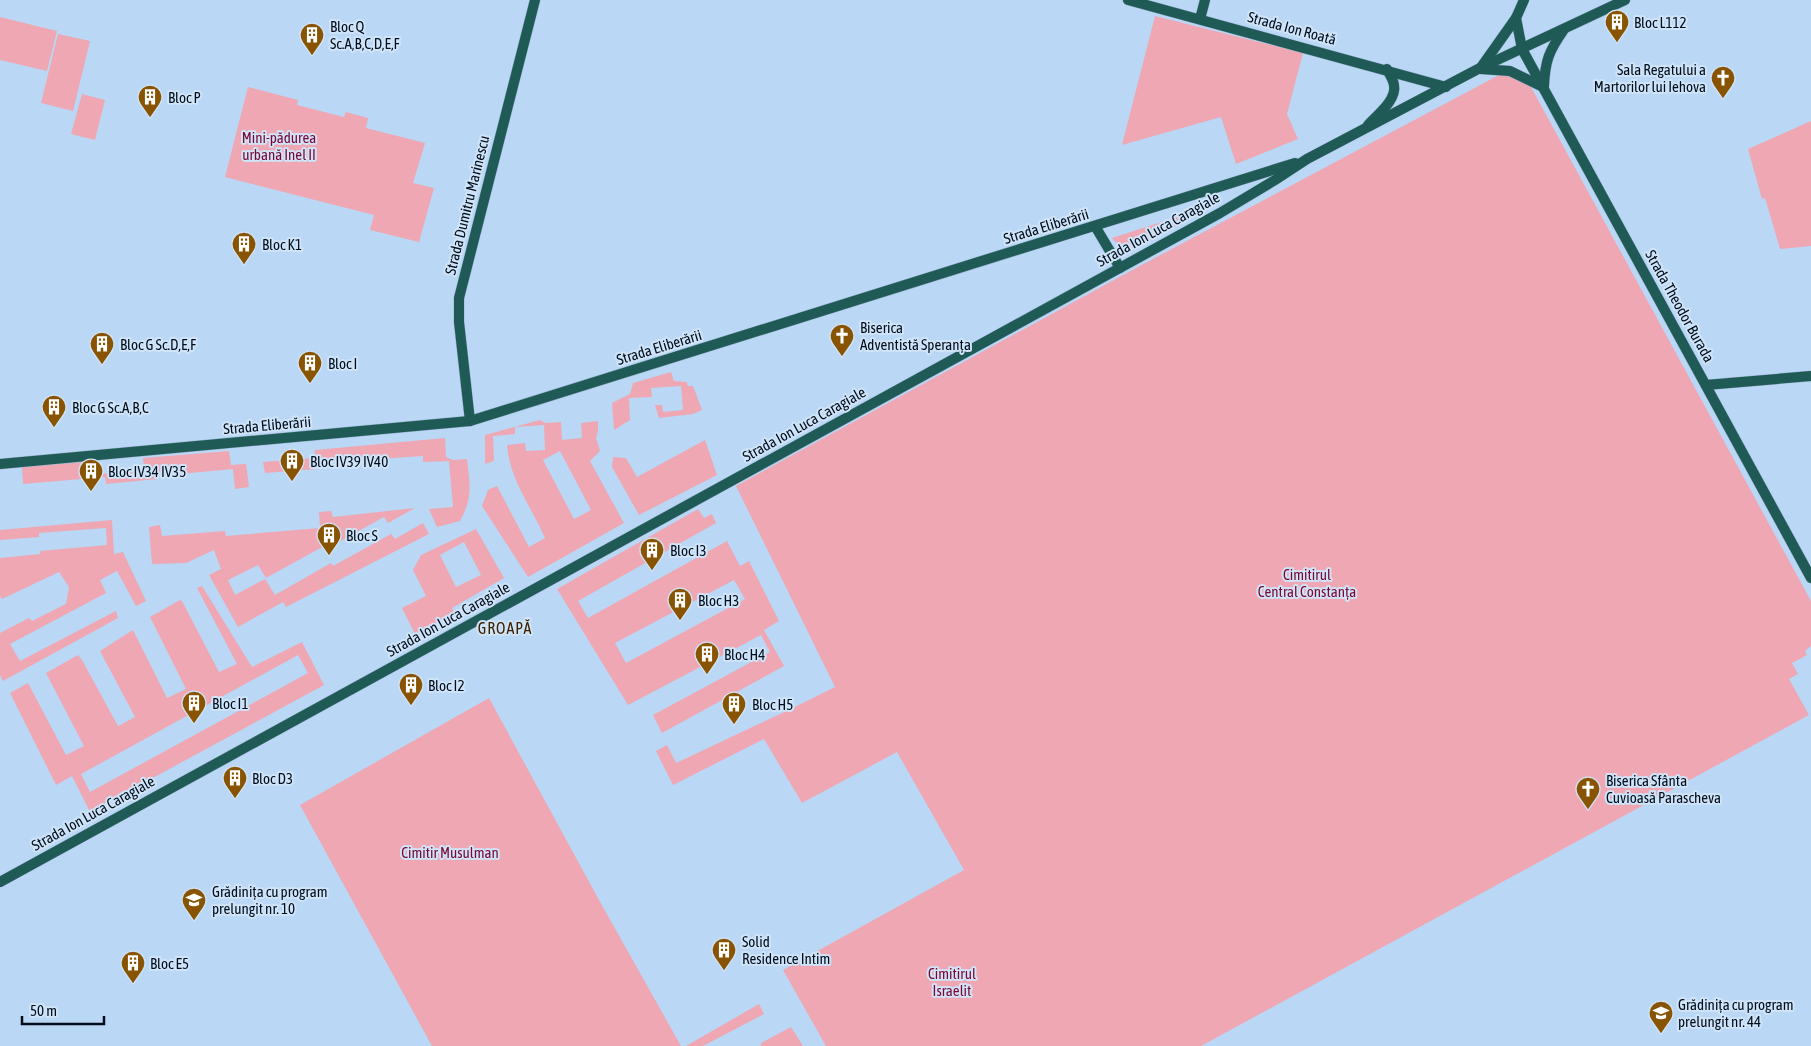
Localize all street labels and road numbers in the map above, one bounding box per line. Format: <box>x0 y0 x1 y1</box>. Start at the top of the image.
street label: Strada Ion Roată <box>1246 8 1338 48</box>
street label: Strada Dumitru Marinescu <box>441 134 493 276</box>
street label: Strada Ion Luca Caragiale <box>1094 188 1223 270</box>
street label: Strada Eliberării <box>1001 205 1091 247</box>
street label: Strada Theodor Burada <box>1642 247 1718 365</box>
street label: Strada Eliberării <box>614 326 704 368</box>
street label: Strada Ion Luca Caragiale <box>740 383 869 465</box>
street label: Strada Eliberării <box>222 413 312 437</box>
street label: Strada Ion Luca Caragiale <box>384 578 513 660</box>
street label: Strada Ion Luca Caragiale <box>29 772 158 854</box>

